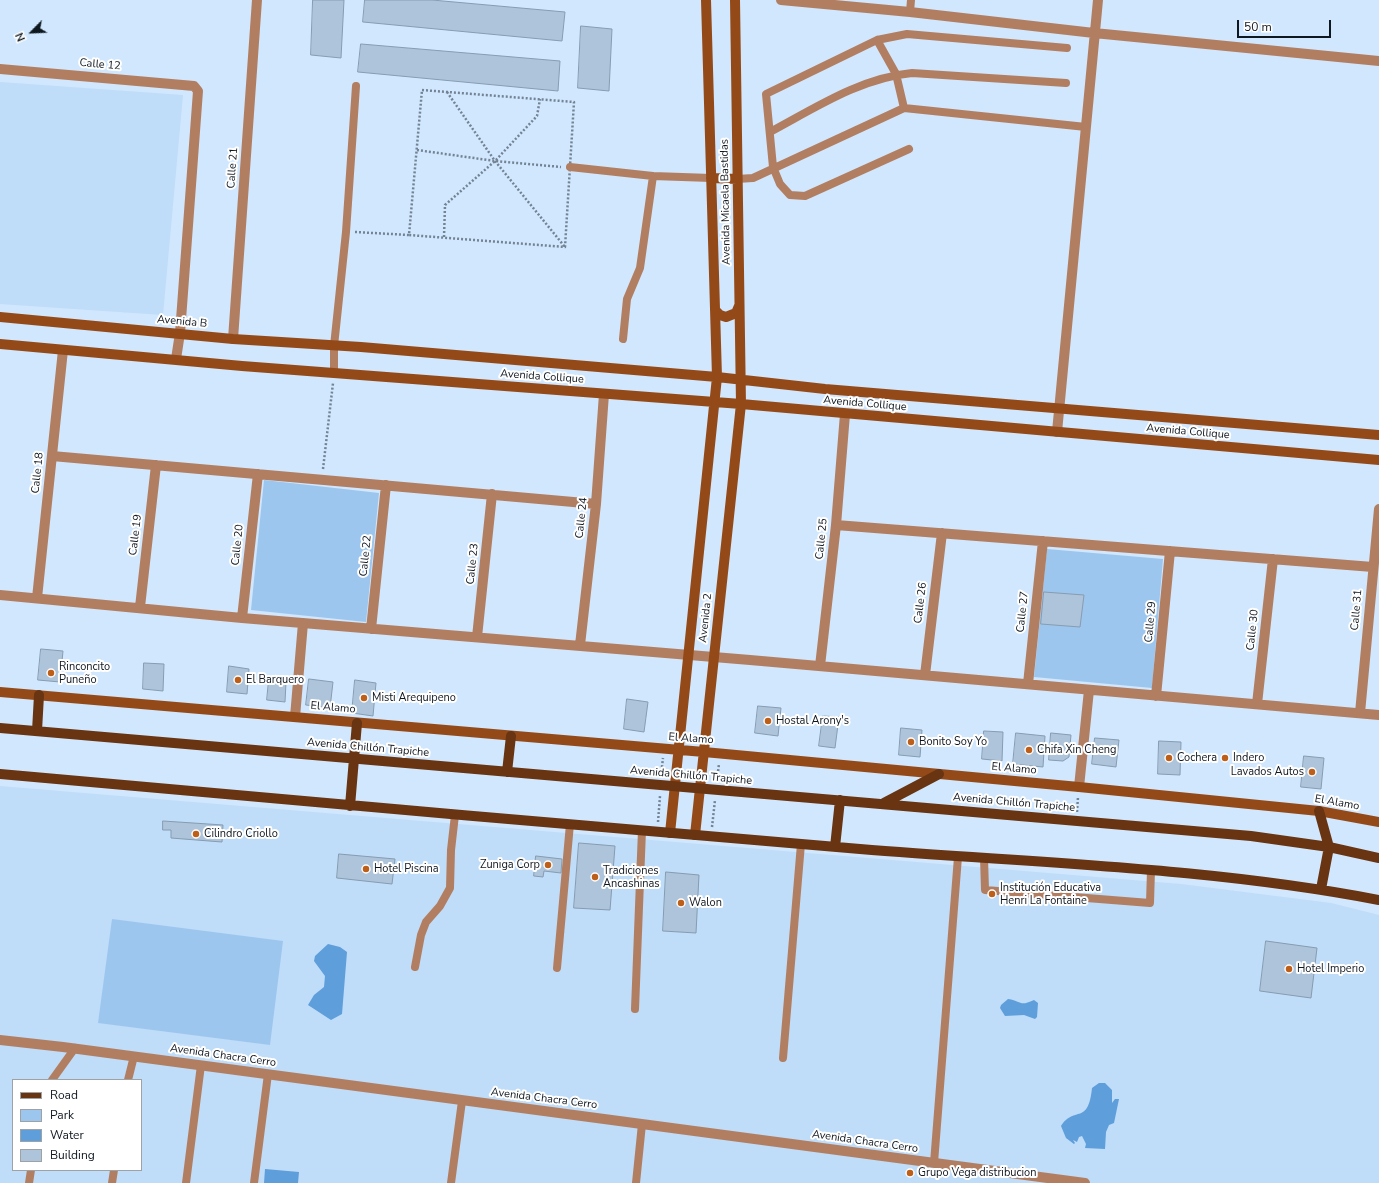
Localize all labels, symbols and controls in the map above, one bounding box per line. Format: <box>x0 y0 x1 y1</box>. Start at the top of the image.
north arrow <box>12 12 52 52</box>
scale bar <box>1239 12 1333 38</box>
text: 50 m <box>1244 19 1272 35</box>
text: N <box>12 30 29 44</box>
street label: Calle 12 <box>79 57 121 73</box>
street label: Avenida Micaela Bastidas <box>718 139 734 265</box>
street label: Calle 21 <box>225 147 241 189</box>
street label: Avenida B <box>156 313 208 331</box>
street label: Avenida Collique <box>500 367 584 387</box>
street label: Avenida Collique <box>823 394 907 414</box>
street label: Avenida Collique <box>1146 422 1230 442</box>
street label: Calle 18 <box>29 452 47 494</box>
street label: Calle 24 <box>573 497 591 539</box>
street label: Calle 19 <box>127 514 145 556</box>
street label: Calle 25 <box>813 518 831 560</box>
street label: Calle 20 <box>229 524 247 566</box>
street label: Calle 22 <box>357 535 375 577</box>
street label: Calle 23 <box>464 543 482 585</box>
street label: Calle 26 <box>912 582 930 624</box>
street label: Calle 31 <box>1349 589 1365 631</box>
street label: Calle 27 <box>1014 591 1032 633</box>
street label: Avenida 2 <box>697 593 715 643</box>
street label: Calle 29 <box>1143 601 1159 643</box>
street label: Calle 30 <box>1244 609 1262 651</box>
place label: Rinconcito Puneño <box>59 660 110 686</box>
marker: Rinconcito Puneño <box>46 668 56 678</box>
place label: El Barquero <box>246 673 304 687</box>
marker: El Barquero <box>233 675 243 685</box>
place label: Misti Arequipeno <box>372 691 456 705</box>
marker: Misti Arequipeno <box>359 693 369 703</box>
street label: El Alamo <box>310 699 356 717</box>
place label: Hostal Arony's <box>776 714 849 728</box>
marker: Hostal Arony's <box>763 716 773 726</box>
street label: El Alamo <box>668 731 714 747</box>
place label: Bonito Soy Yo <box>919 735 987 749</box>
street label: Avenida Chillón Trapiche <box>306 736 430 760</box>
marker: Bonito Soy Yo <box>906 737 916 747</box>
place label: Chifa Xin Cheng <box>1037 743 1116 757</box>
marker: Chifa Xin Cheng <box>1024 745 1034 755</box>
place label: Cochera <box>1177 751 1217 765</box>
place label: Indero <box>1233 751 1264 765</box>
marker: Cochera <box>1164 753 1174 763</box>
marker: Indero <box>1220 753 1230 763</box>
street label: El Alamo <box>991 760 1037 778</box>
street label: Avenida Chillón Trapiche <box>629 764 753 788</box>
place label: Lavados Autos <box>1231 765 1304 779</box>
marker: Lavados Autos <box>1307 767 1317 777</box>
street label: Avenida Chillón Trapiche <box>952 791 1076 815</box>
street label: El Alamo <box>1314 793 1360 813</box>
place label: Cilindro Criollo <box>204 827 278 841</box>
marker: Cilindro Criollo <box>191 829 201 839</box>
place label: Zuniga Corp <box>480 858 540 872</box>
marker: Zuniga Corp <box>543 860 553 870</box>
place label: Hotel Piscina <box>374 862 439 876</box>
marker: Hotel Piscina <box>361 864 371 874</box>
place label: Tradiciones Ancashinas <box>603 864 660 890</box>
marker: Tradiciones Ancashinas <box>590 872 600 882</box>
place label: Institución Educativa Henri La Fontaine <box>1000 881 1101 907</box>
marker: Institución Educativa Henri La Fontaine <box>987 889 997 899</box>
place label: Walon <box>689 896 722 910</box>
marker: Walon <box>676 898 686 908</box>
place label: Hotel Imperio <box>1297 962 1364 976</box>
marker: Hotel Imperio <box>1284 964 1294 974</box>
street label: Avenida Chacra Cerro <box>169 1042 277 1070</box>
legend <box>12 1079 142 1171</box>
street label: Avenida Chacra Cerro <box>490 1086 598 1112</box>
text: Road <box>50 1087 78 1103</box>
text: Park <box>50 1107 74 1123</box>
text: Water <box>50 1127 84 1143</box>
street label: Avenida Chacra Cerro <box>811 1128 919 1156</box>
text: Building <box>50 1147 95 1163</box>
place label: Grupo Vega distribucion <box>918 1166 1036 1180</box>
marker: Grupo Vega distribucion <box>905 1168 915 1178</box>

